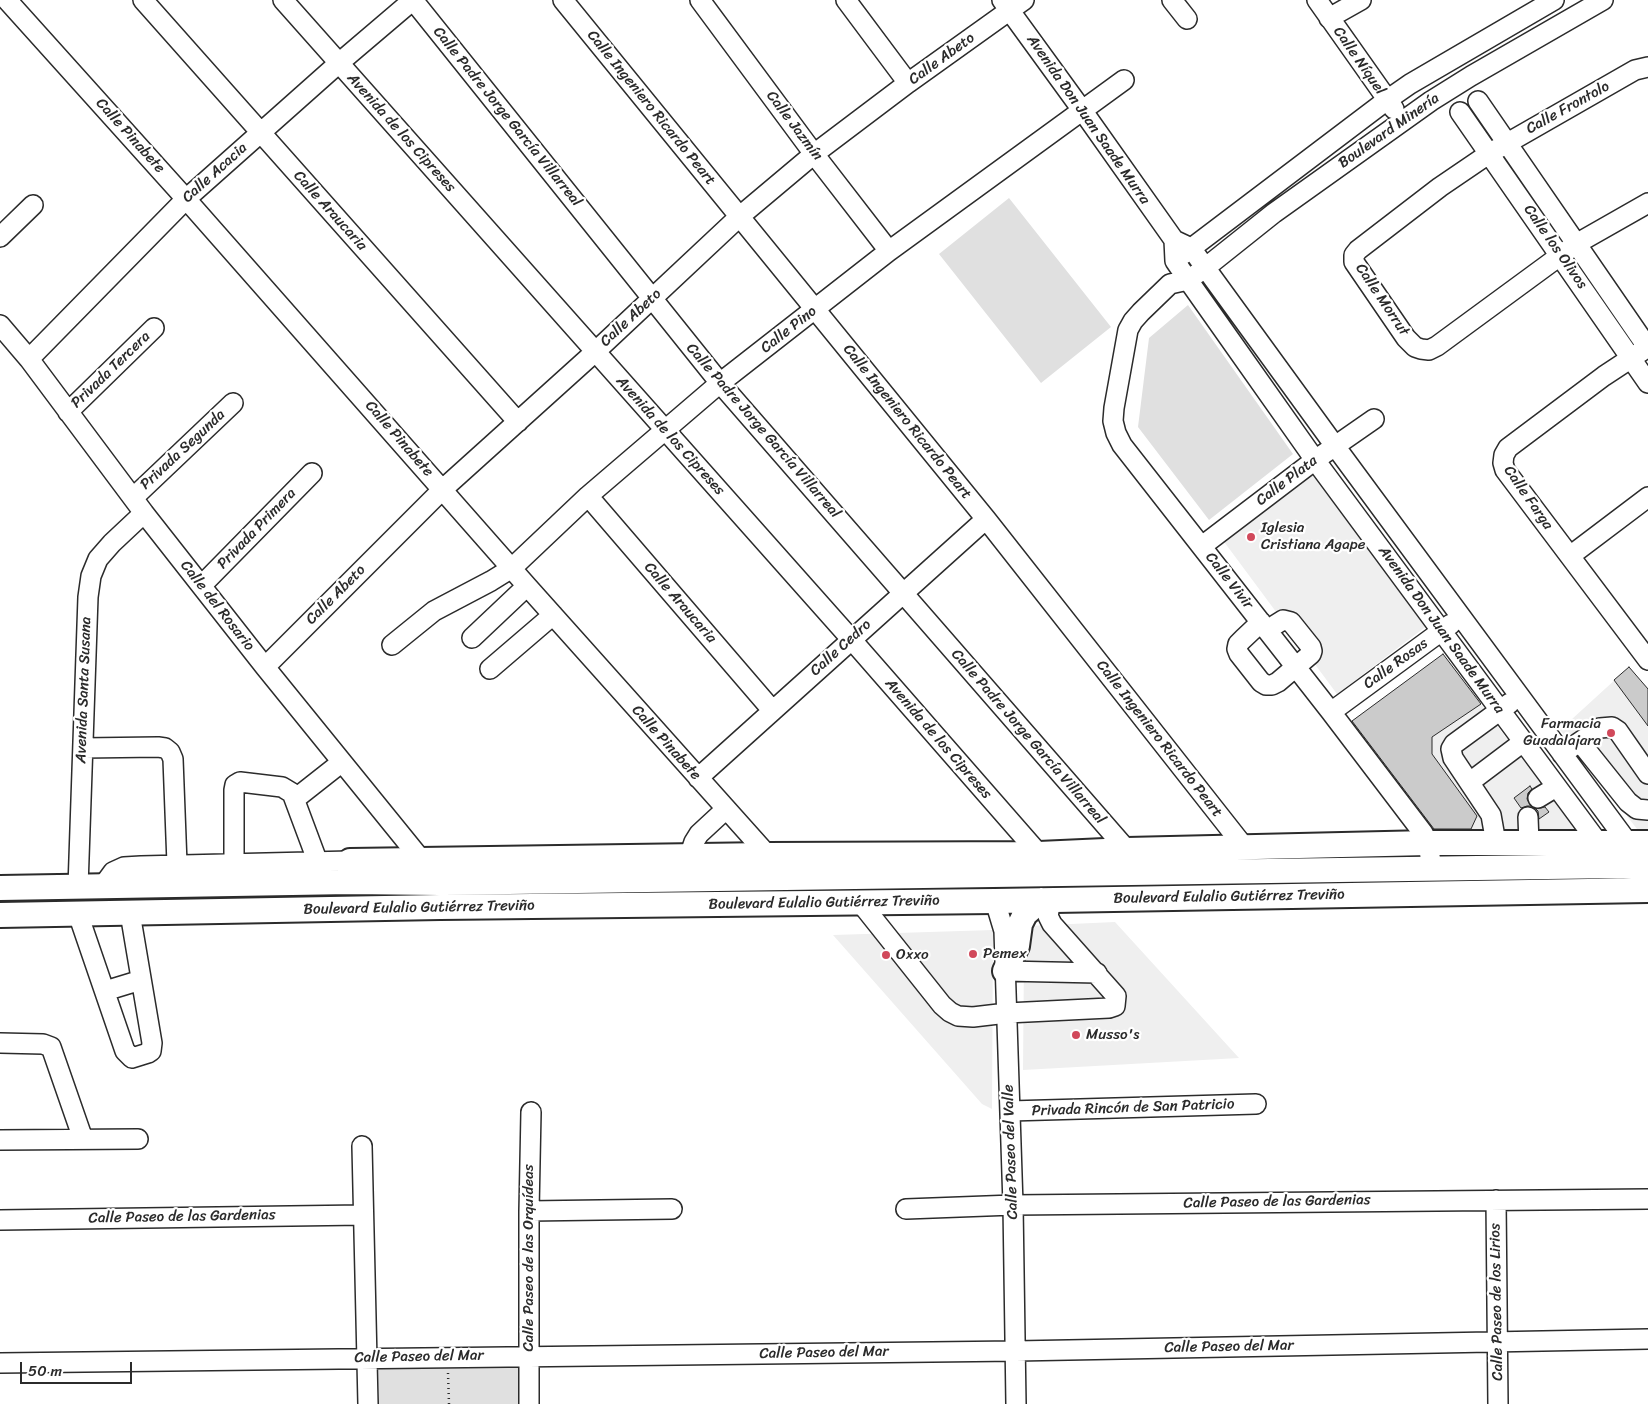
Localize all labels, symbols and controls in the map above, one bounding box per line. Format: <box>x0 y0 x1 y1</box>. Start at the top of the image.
street label: Calle Padre Jorge García Villarreal <box>429 24 585 210</box>
street label: Calle Níquel <box>1329 24 1389 98</box>
street label: Calle Ingeniero Ricardo Peart <box>583 27 719 189</box>
street label: Calle Abeto <box>906 29 978 89</box>
street label: Avenida Don Juan Saade Murra <box>1022 32 1154 208</box>
street label: Avenida de los Cipreses <box>343 70 459 196</box>
street label: Calle Frontolo <box>1523 78 1613 138</box>
street label: Calle Jazmín <box>762 88 826 164</box>
street label: Boulevard Minería <box>1335 89 1443 173</box>
street label: Calle Pinabete <box>92 95 168 177</box>
street label: Calle Acacia <box>179 139 251 207</box>
street label: Calle Araucaria <box>289 167 371 255</box>
street label: Calle los Olivos <box>1519 201 1591 293</box>
street label: Calle Morrut <box>1351 260 1413 340</box>
street label: Calle Abeto <box>597 285 665 351</box>
street label: Calle Pino <box>757 303 821 357</box>
street label: Privada Tercera <box>68 328 154 412</box>
street label: Calle Padre Jorge García Villarreal <box>682 340 844 522</box>
street label: Calle Ingeniero Ricardo Peart <box>839 341 975 503</box>
street label: Avenida de los Cipreses <box>612 373 728 499</box>
street label: Calle Pinabete <box>361 397 437 481</box>
street label: Privada Segunda <box>137 406 229 494</box>
street label: Calle Plata <box>1253 452 1321 510</box>
street label: Calle Farga <box>1499 463 1557 533</box>
street label: Privada Primera <box>214 485 300 573</box>
place label: Iglesia Cristiana Agape <box>1261 519 1365 554</box>
marker: Iglesia Cristiana Agape <box>1245 531 1257 543</box>
street label: Avenida Don Juan Saade Murra <box>1374 543 1508 717</box>
street label: Calle Vivir <box>1201 549 1257 613</box>
street label: Calle del Rosario <box>176 557 258 655</box>
street label: Calle Araucaria <box>640 559 720 647</box>
street label: Calle Abeto <box>302 561 370 629</box>
street label: Avenida Santa Susana <box>72 616 96 764</box>
street label: Calle Cedro <box>807 616 875 680</box>
street label: Calle Rosas <box>1360 635 1432 693</box>
street label: Calle Padre Jorge García Villarreal <box>947 646 1109 828</box>
street label: Calle Ingeniero Ricardo Peart <box>1092 657 1226 821</box>
street label: Avenida de los Cipreses <box>881 675 995 803</box>
street label: Calle Pinabete <box>628 702 704 784</box>
place label: Farmacia Guadalajara <box>1523 715 1601 750</box>
marker: Farmacia Guadalajara <box>1605 727 1617 739</box>
street label: Boulevard Eulalio Gutiérrez Treviño <box>1113 886 1345 908</box>
street label: Boulevard Eulalio Gutiérrez Treviño <box>708 892 940 914</box>
street label: Boulevard Eulalio Gutiérrez Treviño <box>303 897 535 919</box>
place label: Pemex <box>983 945 1027 963</box>
place label: Oxxo <box>896 946 929 964</box>
marker: Pemex <box>967 948 979 960</box>
marker: Oxxo <box>880 949 892 961</box>
place label: Musso's <box>1086 1026 1139 1044</box>
marker: Musso's <box>1070 1029 1082 1041</box>
street label: Calle Paseo del Valle <box>1000 1084 1022 1220</box>
street label: Privada Rincón de San Patricio <box>1031 1095 1235 1121</box>
street label: Calle Paseo de las Orquídeas <box>520 1164 538 1352</box>
street label: Calle Paseo de las Gardenias <box>1183 1191 1371 1213</box>
street label: Calle Paseo de las Gardenias <box>88 1206 276 1228</box>
street label: Calle Paseo de los Lirios <box>1487 1223 1507 1381</box>
street label: Calle Paseo del Mar <box>1164 1337 1294 1357</box>
street label: Calle Paseo del Mar <box>759 1343 889 1363</box>
street label: Calle Paseo del Mar <box>354 1347 484 1367</box>
scale bar <box>22 1352 135 1384</box>
text: 50 m <box>28 1358 62 1384</box>

